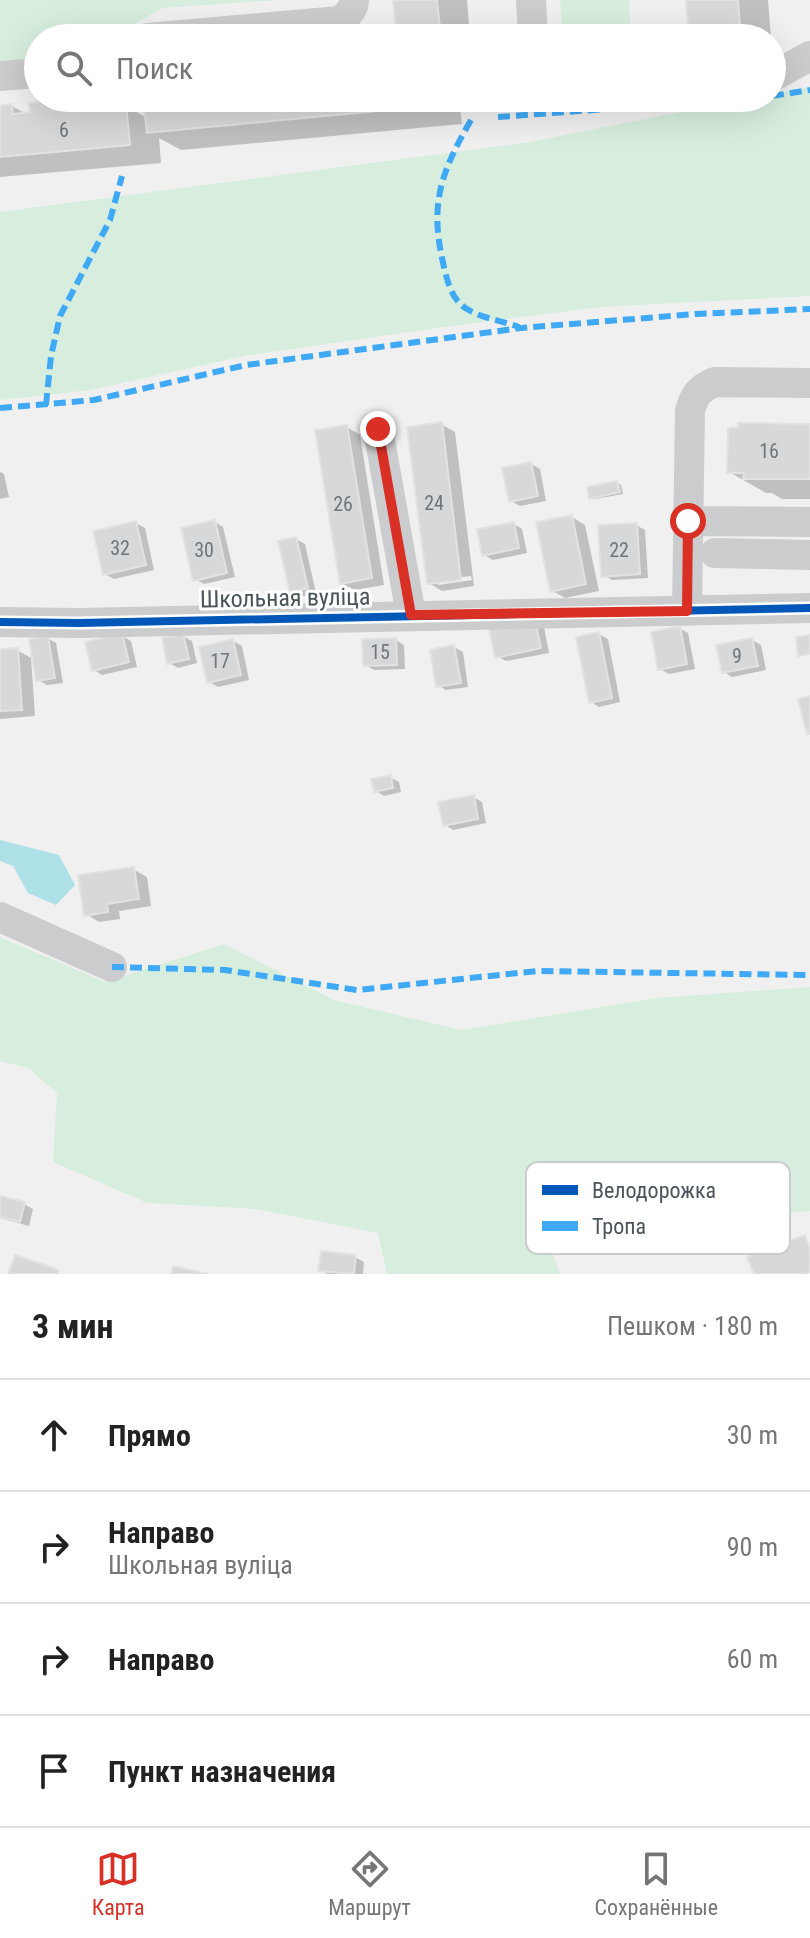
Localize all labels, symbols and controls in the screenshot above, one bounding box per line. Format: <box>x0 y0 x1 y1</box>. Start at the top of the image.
search box <box>24 24 786 112</box>
icon: search <box>52 46 96 90</box>
text: Поиск <box>116 51 193 86</box>
house number: 6 <box>59 118 69 142</box>
route end <box>360 411 396 447</box>
house number: 16 <box>759 439 779 463</box>
house number: 24 <box>424 491 444 515</box>
house number: 26 <box>333 492 353 516</box>
route start <box>670 503 706 539</box>
house number: 32 <box>110 536 130 560</box>
house number: 30 <box>194 538 214 562</box>
house number: 22 <box>609 538 629 562</box>
street label: Школьная вуліца <box>200 583 370 613</box>
house number: 15 <box>370 640 390 664</box>
house number: 9 <box>732 644 742 668</box>
house number: 17 <box>210 649 230 673</box>
legend <box>526 1162 790 1254</box>
text: Велодорожка <box>592 1178 716 1203</box>
text: Тропа <box>592 1214 646 1239</box>
text: 3 мин <box>32 1306 114 1346</box>
text: Пешком · 180 m <box>607 1311 778 1341</box>
icon: ahead <box>32 1413 76 1457</box>
text: Прямо <box>108 1418 191 1453</box>
text: 30 m <box>727 1420 778 1450</box>
text: Направо <box>108 1515 214 1550</box>
icon: right <box>32 1525 76 1569</box>
text: 90 m <box>727 1532 778 1562</box>
text: Школьная вуліца <box>108 1550 293 1580</box>
icon: right <box>32 1637 76 1681</box>
text: Направо <box>108 1642 214 1677</box>
text: 60 m <box>727 1644 778 1674</box>
icon: arrive <box>32 1749 76 1793</box>
text: Пункт назначения <box>108 1754 336 1789</box>
tab: Карта <box>92 1847 144 1920</box>
tab: Маршрут <box>328 1847 411 1920</box>
tab: Сохранённые <box>595 1847 718 1920</box>

